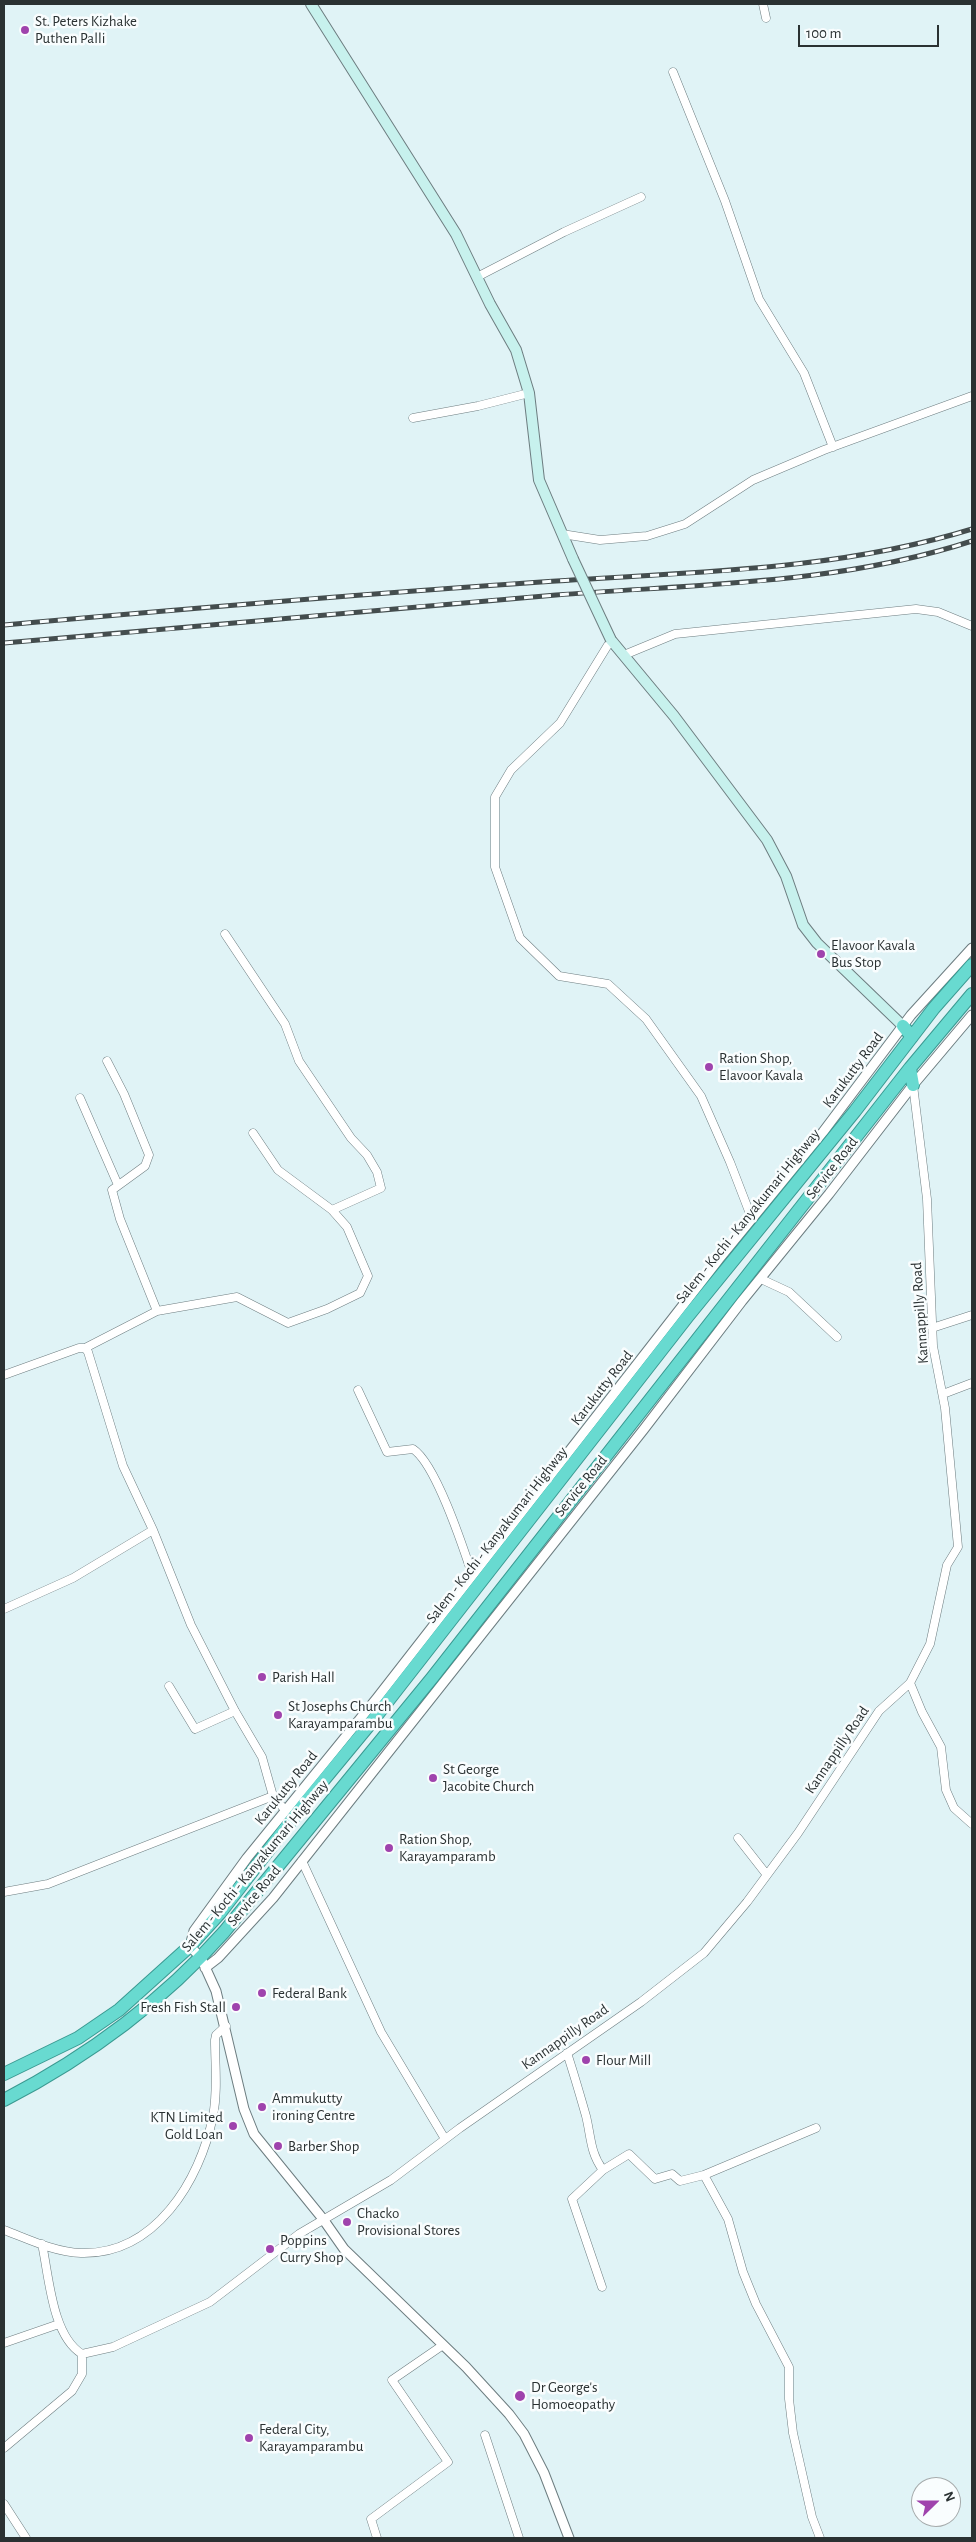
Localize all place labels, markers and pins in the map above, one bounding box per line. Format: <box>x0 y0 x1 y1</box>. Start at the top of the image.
place label: St. Peters Kizhake Puthen Palli <box>35 12 137 47</box>
marker: St. Peters Kizhake Puthen Palli <box>19 24 31 36</box>
place label: Elavoor Kavala Bus Stop <box>831 936 915 971</box>
marker: Elavoor Kavala Bus Stop <box>815 948 827 960</box>
place label: Ration Shop, Elavoor Kavala <box>719 1049 803 1084</box>
marker: Ration Shop, Elavoor Kavala <box>703 1061 715 1073</box>
place label: Parish Hall <box>272 1668 335 1686</box>
marker: Parish Hall <box>256 1671 268 1683</box>
place label: St Josephs Church Karayamparambu <box>288 1697 392 1732</box>
marker: St Josephs Church Karayamparambu <box>272 1709 284 1721</box>
place label: St George Jacobite Church <box>443 1760 534 1795</box>
marker: St George Jacobite Church <box>427 1772 439 1784</box>
place label: Ration Shop, Karayamparamb <box>399 1830 496 1865</box>
marker: Ration Shop, Karayamparamb <box>383 1842 395 1854</box>
place label: Federal Bank <box>272 1984 347 2002</box>
marker: Federal Bank <box>256 1987 268 1999</box>
place label: Fresh Fish Stall <box>140 1998 226 2016</box>
marker: Fresh Fish Stall <box>230 2001 242 2013</box>
place label: Flour Mill <box>596 2051 651 2069</box>
marker: Flour Mill <box>580 2054 592 2066</box>
place label: Ammukutty ironing Centre <box>272 2089 355 2124</box>
marker: Ammukutty ironing Centre <box>256 2101 268 2113</box>
place label: KTN Limited Gold Loan <box>150 2108 223 2143</box>
marker: KTN Limited Gold Loan <box>227 2120 239 2132</box>
place label: Barber Shop <box>288 2137 359 2155</box>
marker: Barber Shop <box>272 2140 284 2152</box>
place label: Chacko Provisional Stores <box>357 2204 460 2239</box>
marker: Chacko Provisional Stores <box>341 2216 353 2228</box>
place label: Poppins Curry Shop <box>280 2231 344 2266</box>
marker: Poppins Curry Shop <box>264 2243 276 2255</box>
place label: Dr George's Homoeopathy <box>531 2378 615 2413</box>
marker: Dr George's Homoeopathy <box>513 2389 527 2403</box>
place label: Federal City, Karayamparambu <box>259 2420 363 2455</box>
marker: Federal City, Karayamparambu <box>243 2432 255 2444</box>

